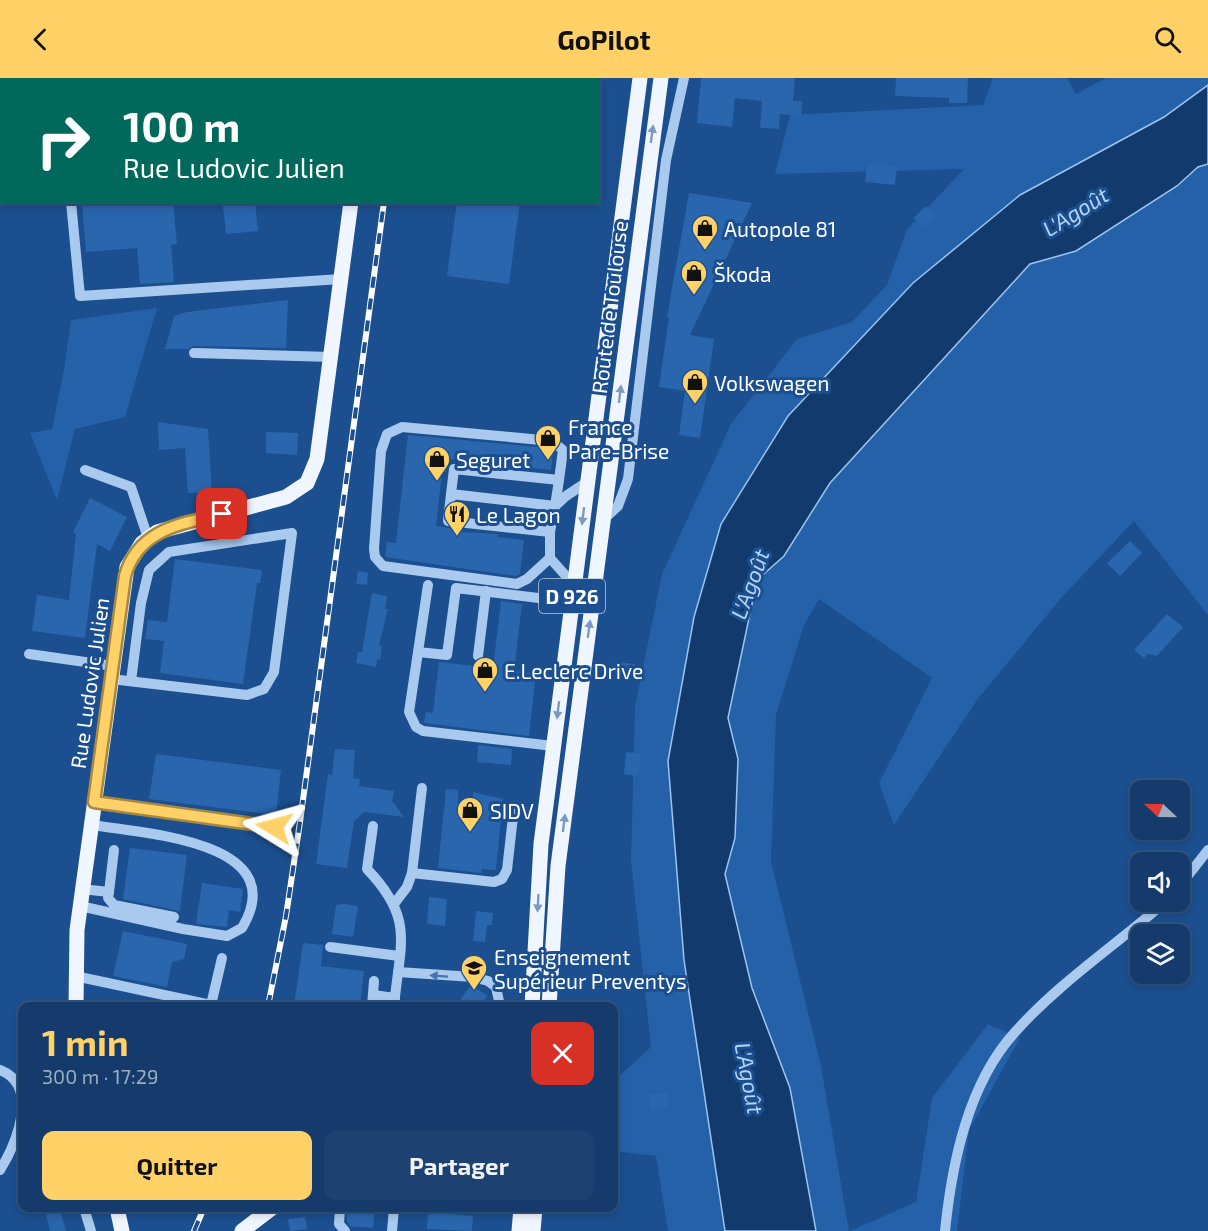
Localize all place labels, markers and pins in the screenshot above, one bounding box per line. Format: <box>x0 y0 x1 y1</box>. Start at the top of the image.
shop icon: Autopole 81 <box>690 213 720 251</box>
place label: Autopole 81 <box>724 216 836 241</box>
shop icon: Škoda <box>679 258 709 296</box>
place label: Škoda <box>714 261 772 286</box>
shop icon: Volkswagen <box>680 367 710 405</box>
place label: Volkswagen <box>714 370 829 395</box>
place label: France Pare-Brise <box>568 414 669 463</box>
shop icon: France Pare-Brise <box>533 423 563 461</box>
shop icon: Seguret <box>422 444 452 482</box>
place label: Seguret <box>456 447 530 472</box>
pin <box>196 488 247 539</box>
restaurant icon: Le Lagon <box>442 499 472 537</box>
place label: Le Lagon <box>476 502 561 527</box>
shop icon: E.Leclerc Drive <box>470 655 500 693</box>
place label: E.Leclerc Drive <box>504 658 643 683</box>
shop icon: SIDV <box>455 795 485 833</box>
place label: SIDV <box>490 798 534 823</box>
place label: Enseignement Supérieur Preventys <box>494 944 687 993</box>
school or university icon: Enseignement Supérieur Preventys <box>459 953 489 991</box>

